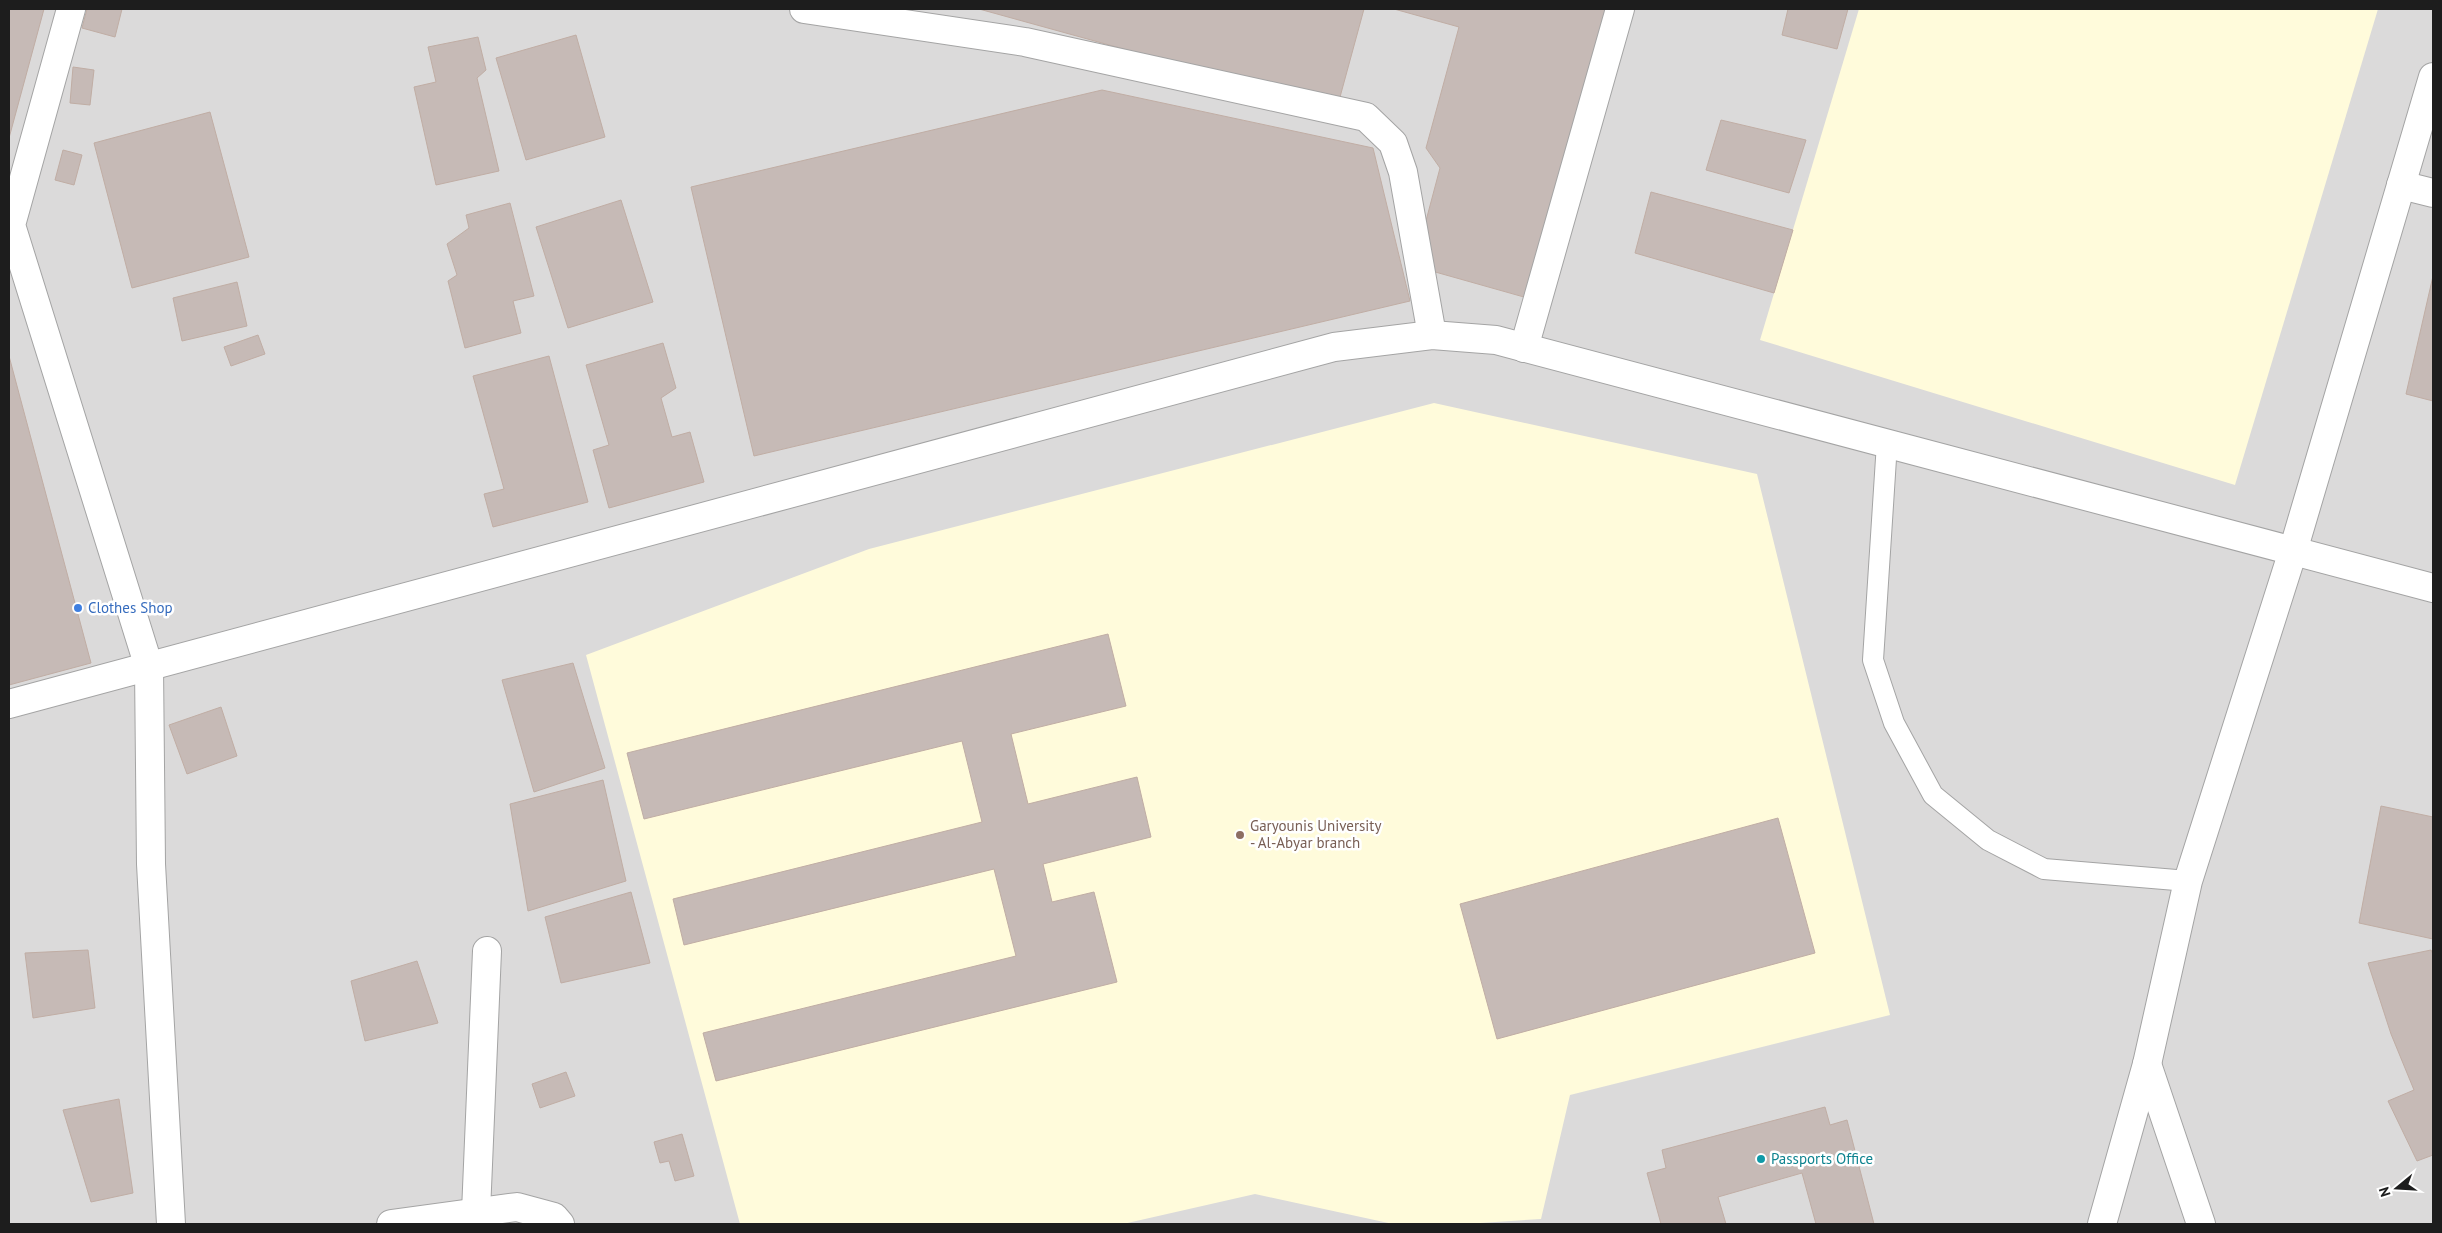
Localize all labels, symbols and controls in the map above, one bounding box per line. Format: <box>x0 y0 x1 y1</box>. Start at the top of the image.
place label: Clothes Shop <box>88 598 173 617</box>
marker: Clothes Shop <box>72 602 84 614</box>
place label: Garyounis University - Al-Abyar branch <box>1250 816 1381 852</box>
marker: Garyounis University - Al-Abyar branch <box>1234 829 1246 841</box>
place label: Passports Office <box>1771 1149 1873 1168</box>
marker: Passports Office <box>1755 1153 1767 1165</box>
north arrow <box>2372 1163 2422 1213</box>
text: N <box>2375 1185 2395 1199</box>

